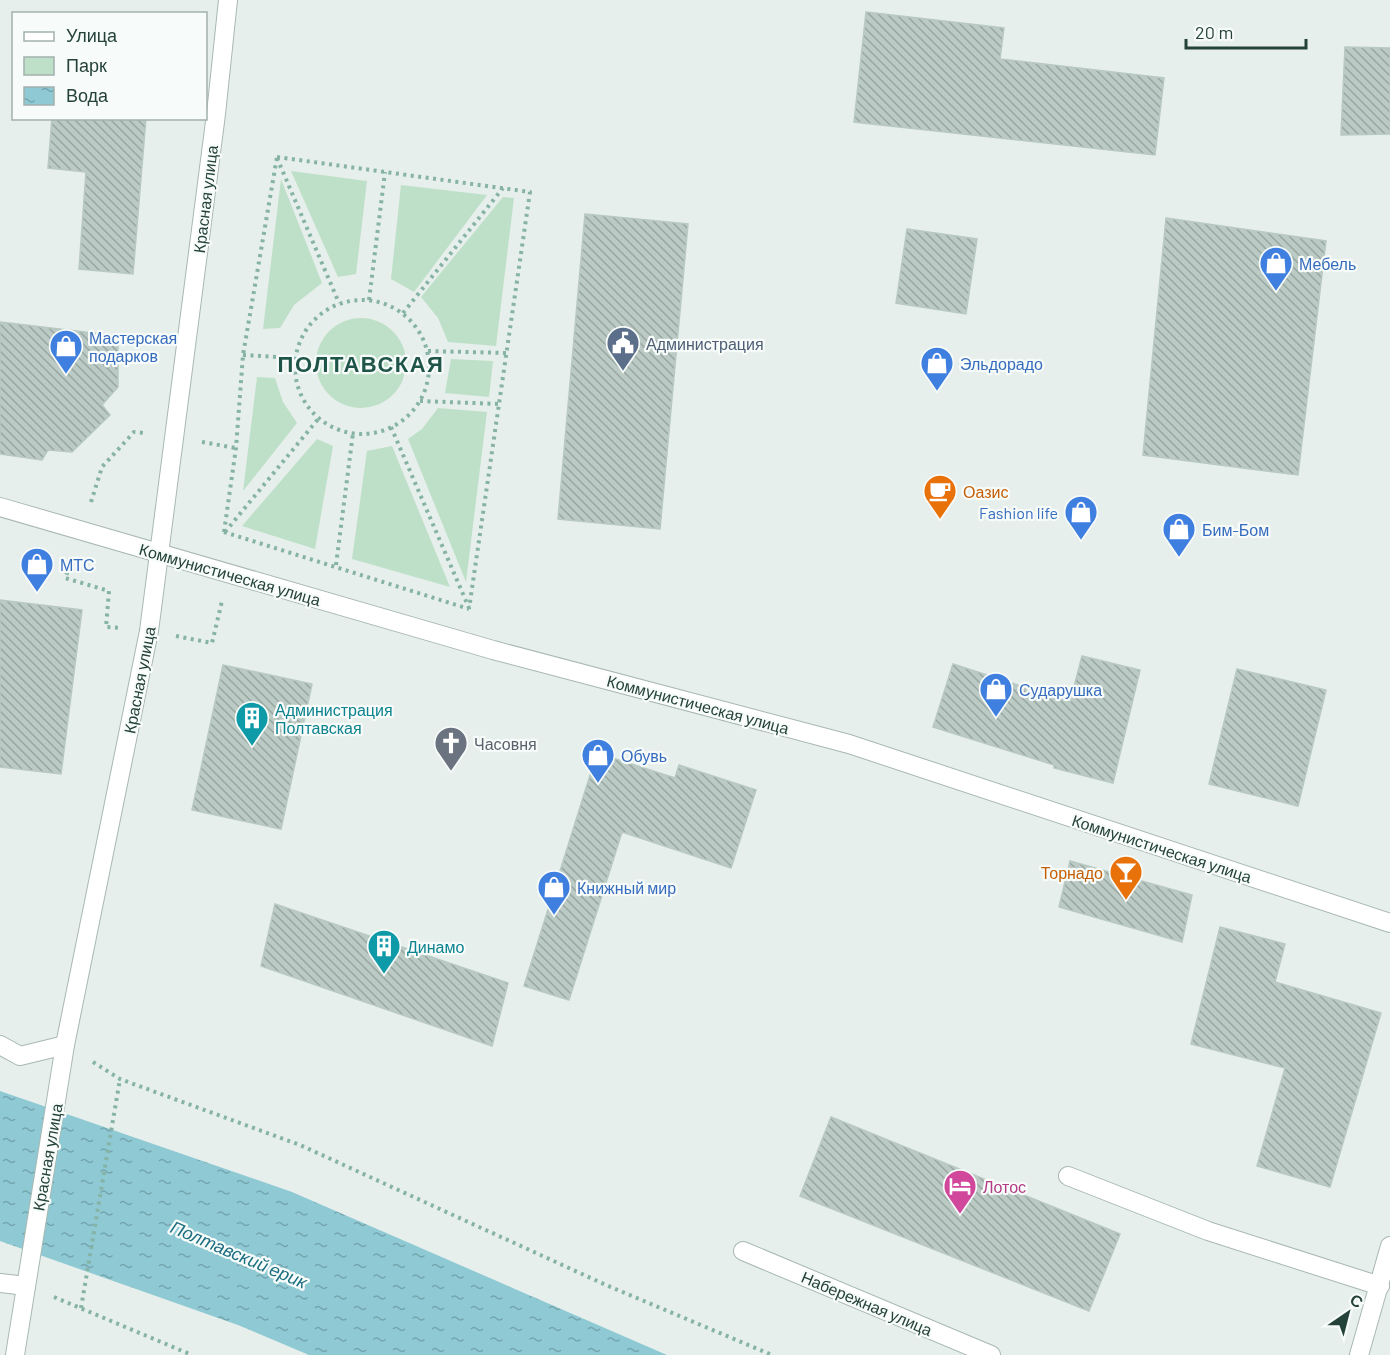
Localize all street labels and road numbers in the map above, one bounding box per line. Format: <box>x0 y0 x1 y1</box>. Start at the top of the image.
street label: Красная улица <box>189 144 221 254</box>
street label: Коммунистическая улица <box>137 539 323 609</box>
street label: Красная улица <box>119 625 159 735</box>
street label: Коммунистическая улица <box>605 671 791 738</box>
street label: Коммунистическая улица <box>1070 810 1254 886</box>
street label: Красная улица <box>28 1102 66 1212</box>
street label: Набережная улица <box>799 1267 935 1339</box>

